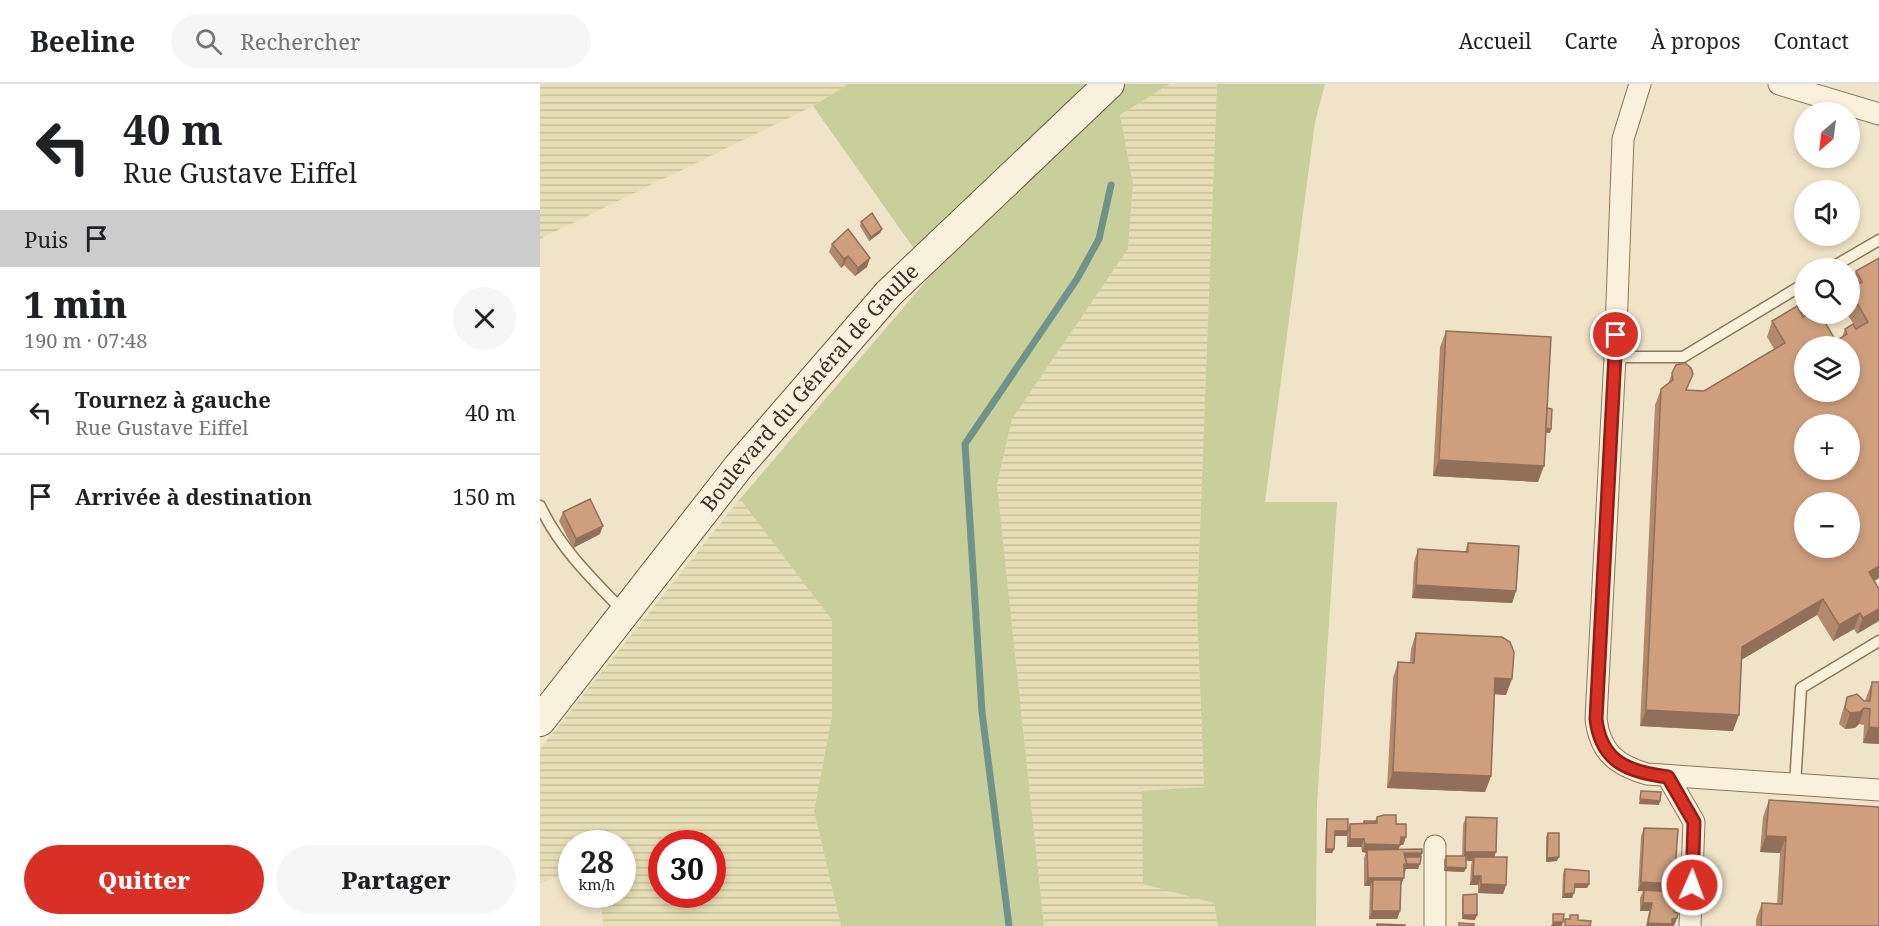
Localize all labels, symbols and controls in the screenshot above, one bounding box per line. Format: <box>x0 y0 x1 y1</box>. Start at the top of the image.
search box <box>171 14 591 68</box>
text: Beeline <box>30 22 135 60</box>
icon: search <box>192 25 225 58</box>
text: Rechercher <box>240 26 360 56</box>
text: Accueil <box>1459 27 1532 55</box>
text: Carte <box>1565 27 1618 55</box>
text: À propos <box>1651 27 1741 55</box>
text: Contact <box>1774 27 1849 55</box>
text: 40 m <box>123 100 223 157</box>
north arrow <box>1794 102 1860 168</box>
map controls <box>1794 102 1860 558</box>
icon: left <box>24 108 102 186</box>
text: Rue Gustave Eiffel <box>123 154 357 191</box>
button: sound <box>1794 180 1860 246</box>
icon: arrive <box>80 222 113 255</box>
text: Puis <box>24 224 68 254</box>
street label: Boulevard du Général de Gaulle <box>694 257 924 517</box>
button: search <box>1794 258 1860 324</box>
text: 1 min <box>24 280 127 329</box>
button: close <box>453 287 516 350</box>
pin <box>1590 309 1641 360</box>
icon: arrive <box>1599 318 1632 351</box>
text: 190 m · 07:48 <box>24 327 147 354</box>
button: layers <box>1794 336 1860 402</box>
text: Tournez à gauche <box>75 384 271 414</box>
icon: left <box>24 396 57 429</box>
text: 40 m <box>465 397 516 427</box>
text: Rue Gustave Eiffel <box>75 414 248 441</box>
button: + <box>1794 414 1860 480</box>
icon: arrive <box>24 480 57 513</box>
text: Arrivée à destination <box>75 481 312 511</box>
text: 150 m <box>453 481 516 511</box>
button: − <box>1794 492 1860 558</box>
speed limit sign: 30 <box>648 830 726 908</box>
text: 28 <box>580 841 614 882</box>
button: Quitter <box>24 845 264 914</box>
button: Partager <box>276 845 516 914</box>
position arrow <box>1660 853 1724 917</box>
text: km/h <box>579 874 615 894</box>

